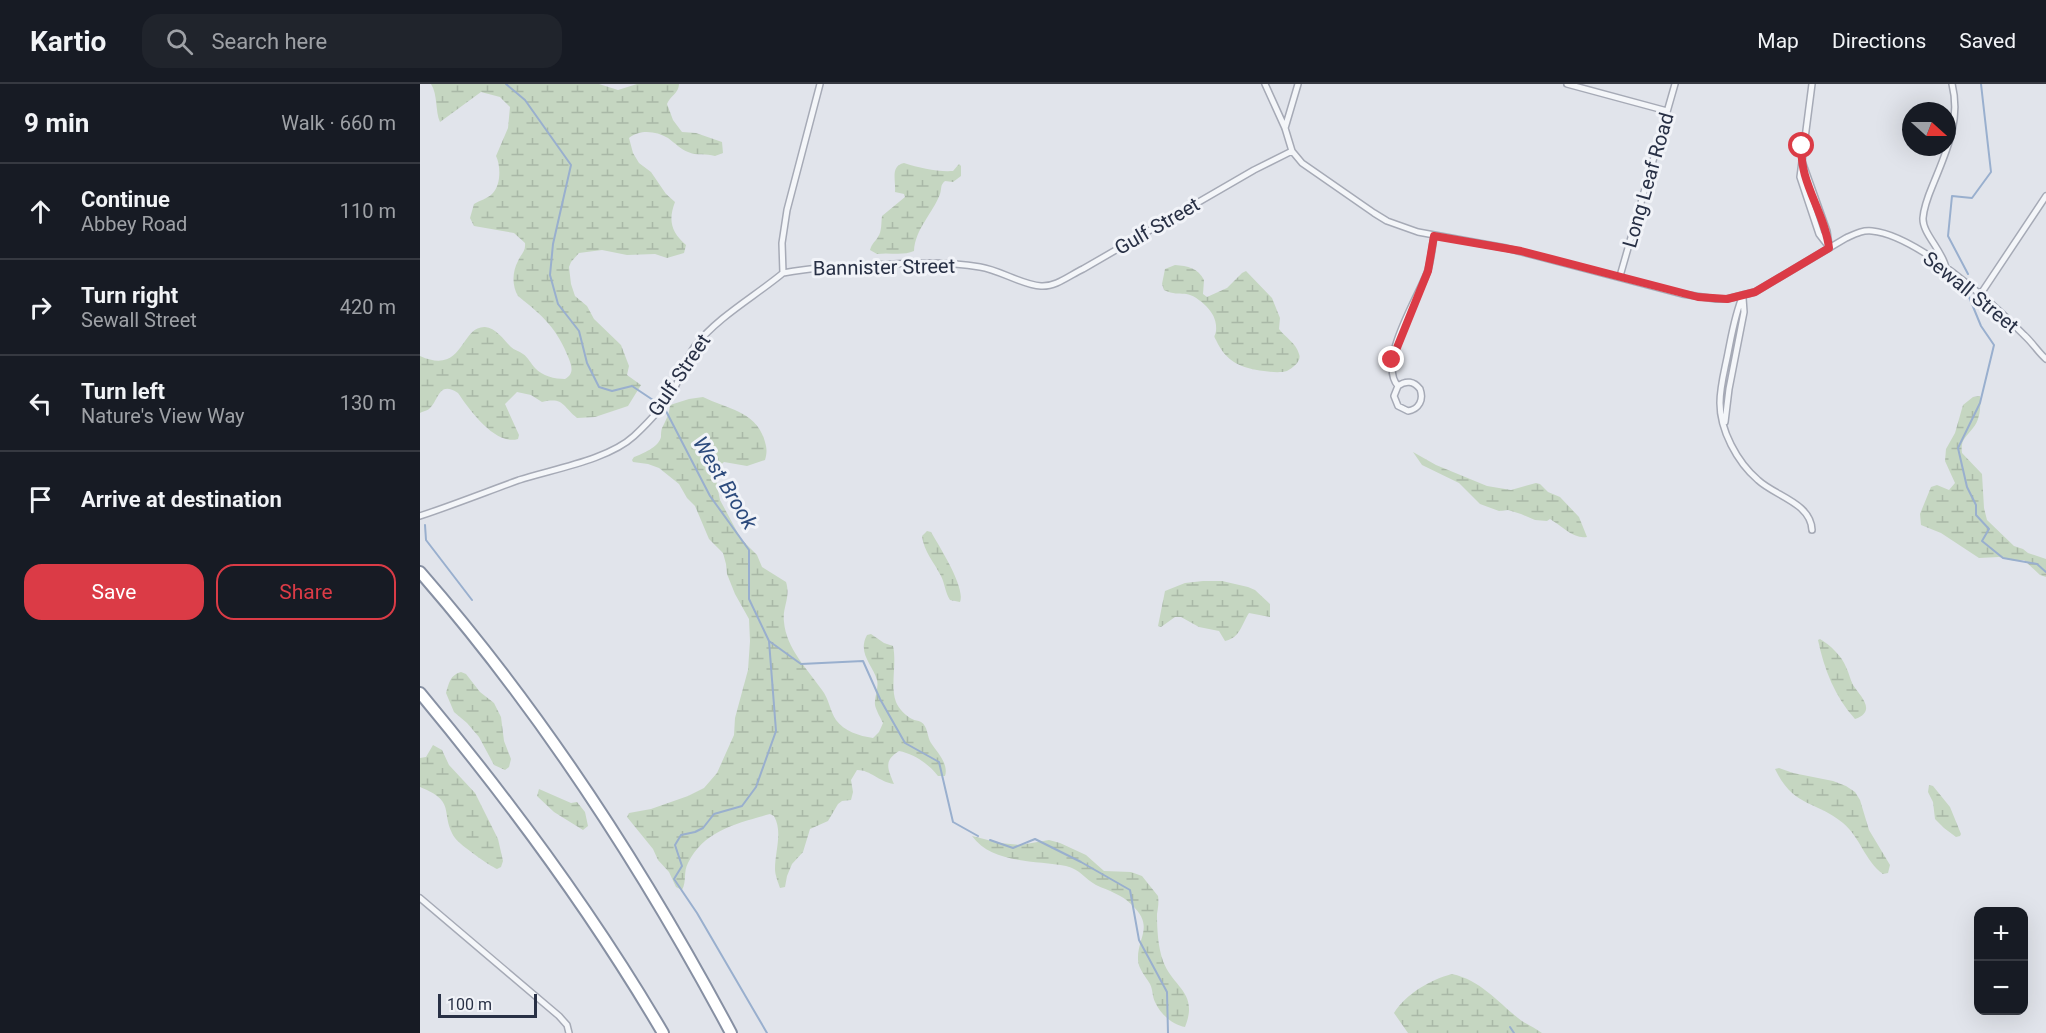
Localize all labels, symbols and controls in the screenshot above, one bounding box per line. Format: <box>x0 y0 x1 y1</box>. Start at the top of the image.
search box <box>142 14 562 68</box>
text: Kartio <box>30 25 106 58</box>
icon: search <box>163 25 196 58</box>
text: Search here <box>211 29 327 54</box>
text: Map <box>1757 29 1799 53</box>
text: Directions <box>1832 29 1926 53</box>
text: Saved <box>1959 29 2016 53</box>
north arrow <box>1902 102 1956 156</box>
text: 9 min <box>24 108 89 138</box>
street label: Long Leaf Road <box>1617 110 1679 250</box>
text: Walk · 660 m <box>281 111 396 135</box>
route start <box>1788 132 1814 158</box>
text: Continue <box>81 187 170 212</box>
street label: Gulf Street <box>1110 192 1204 260</box>
icon: ahead <box>24 195 57 228</box>
text: 110 m <box>340 199 396 223</box>
text: Abbey Road <box>81 212 187 236</box>
street label: Sewall Street <box>1918 246 2024 338</box>
street label: Bannister Street <box>813 254 955 280</box>
text: Turn right <box>81 283 178 308</box>
icon: right <box>24 291 57 324</box>
text: 420 m <box>340 295 396 319</box>
text: Sewall Street <box>81 308 197 332</box>
street label: Gulf Street <box>643 329 715 421</box>
route end <box>1378 346 1404 372</box>
text: Turn left <box>81 379 165 404</box>
icon: left <box>24 387 57 420</box>
text: 130 m <box>340 391 396 415</box>
text: Nature's View Way <box>81 404 245 428</box>
water label: West Brook <box>688 432 762 534</box>
icon: arrive <box>24 483 57 516</box>
text: Arrive at destination <box>81 487 282 512</box>
button: Save <box>24 564 204 620</box>
button: Share <box>216 564 396 620</box>
map controls <box>1974 907 2028 1015</box>
button: + <box>1974 907 2028 961</box>
button: − <box>1974 961 2028 1015</box>
scale bar <box>438 991 537 1018</box>
text: 100 m <box>447 995 492 1014</box>

